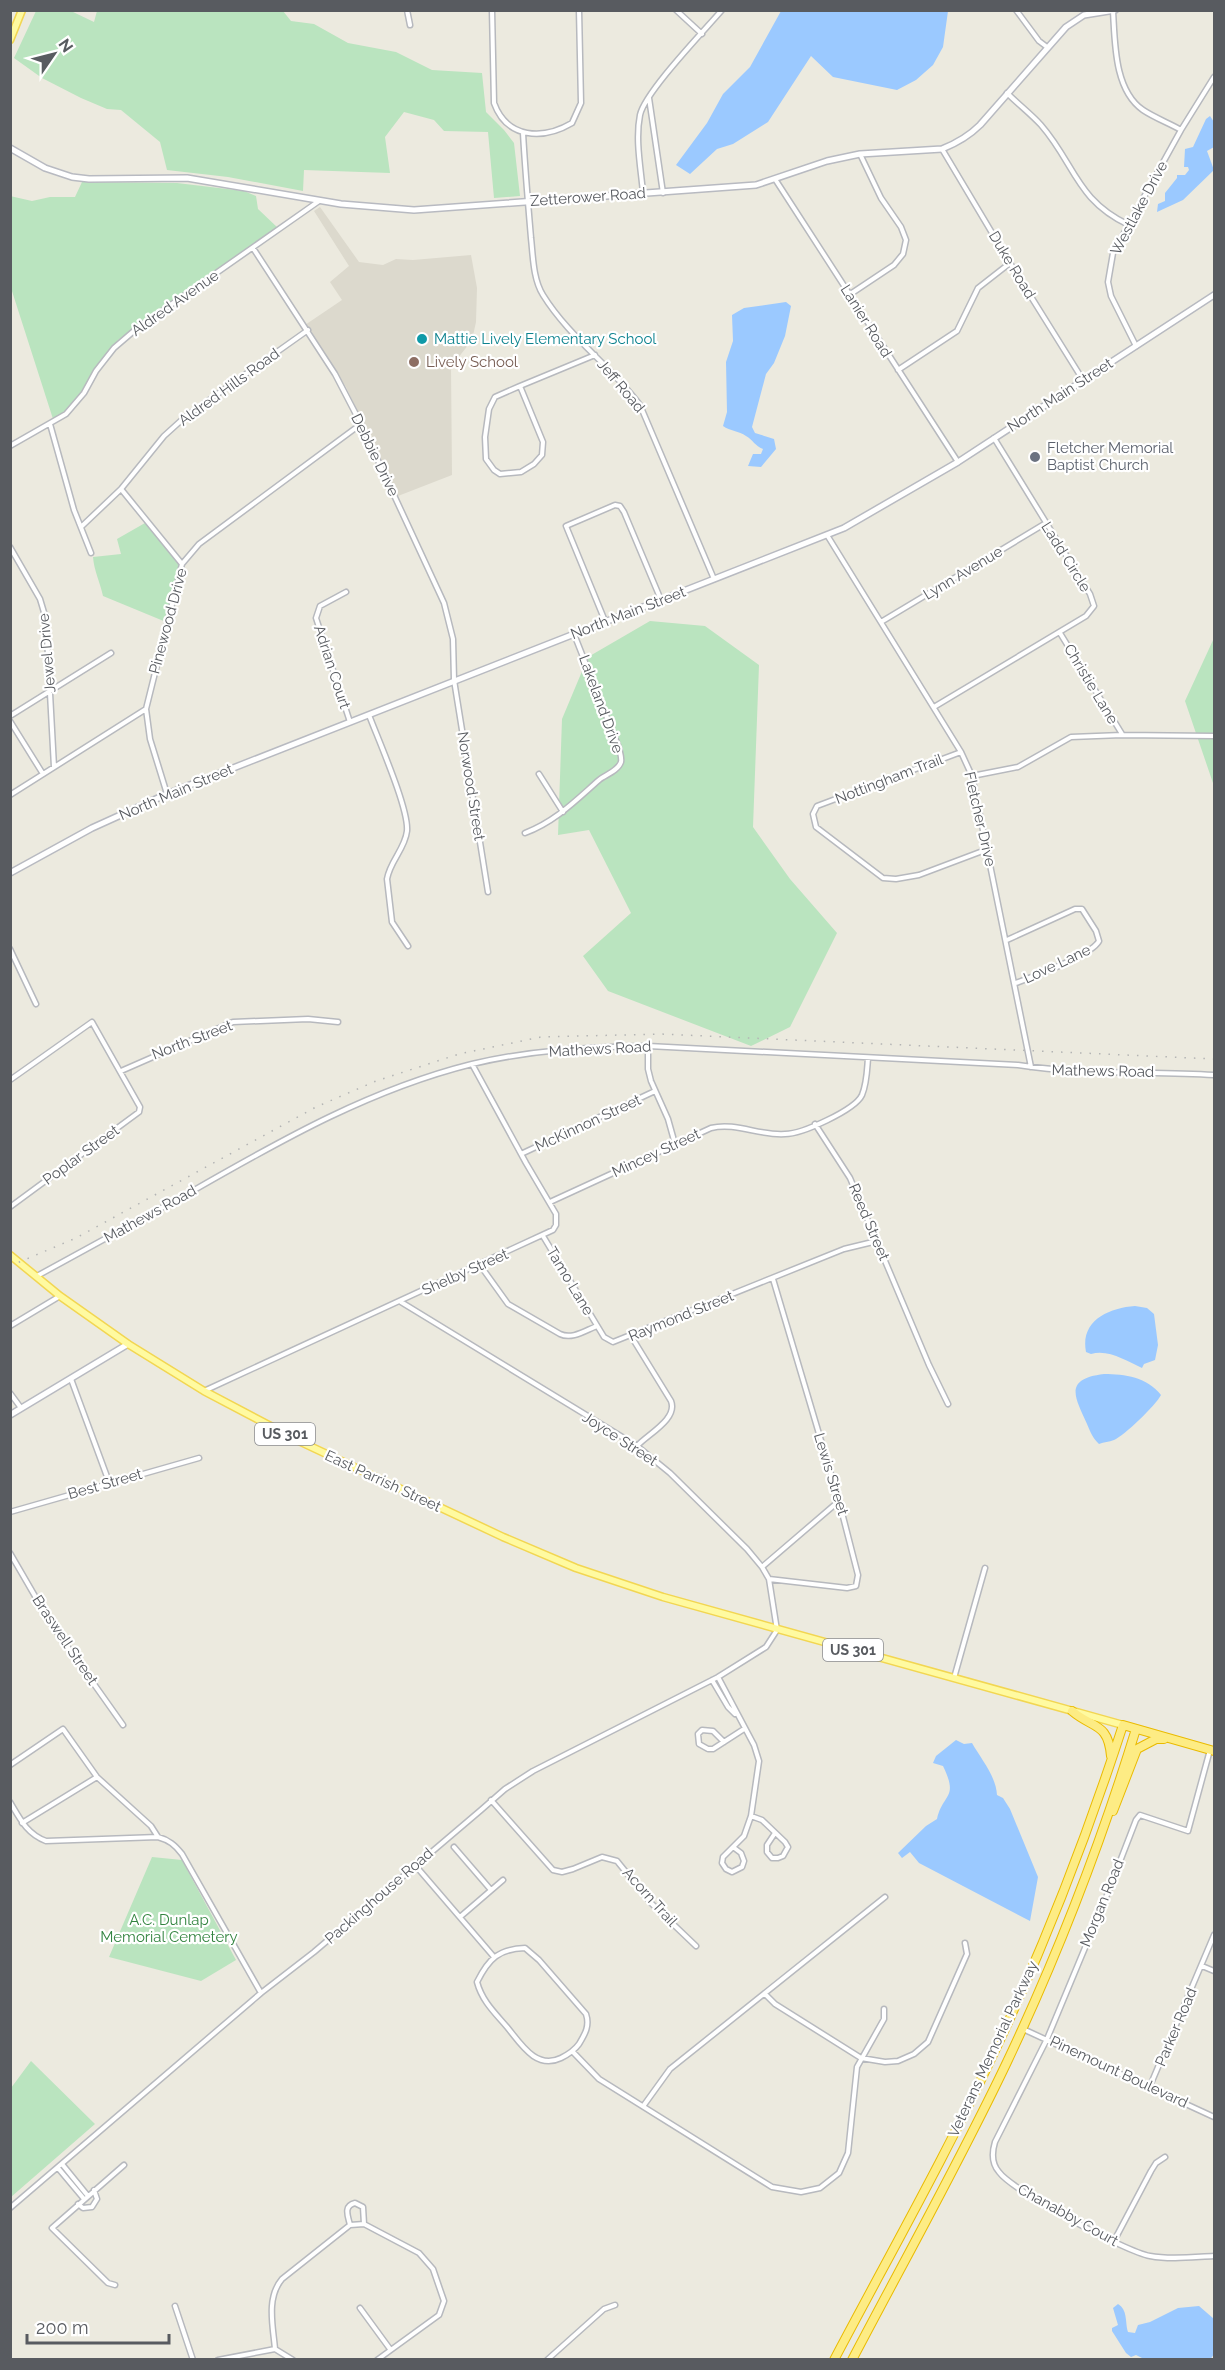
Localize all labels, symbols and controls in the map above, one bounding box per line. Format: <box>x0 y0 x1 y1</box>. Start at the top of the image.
north arrow <box>24 24 84 84</box>
text: N <box>55 35 77 56</box>
street label: Westlake Drive <box>1107 158 1171 258</box>
street label: Zetterower Road <box>530 184 646 210</box>
street label: Duke Road <box>985 228 1039 302</box>
street label: Aldred Avenue <box>128 266 222 340</box>
street label: Lanier Road <box>837 281 895 361</box>
place label: Mattie Lively Elementary School <box>434 330 657 348</box>
marker: Mattie Lively Elementary School <box>415 332 429 346</box>
street label: Aldred Hills Road <box>175 344 283 430</box>
place label: Lively School <box>426 353 519 371</box>
street label: North Main Street <box>1004 354 1116 436</box>
marker: Lively School <box>407 355 421 369</box>
street label: Jeff Road <box>594 356 648 416</box>
street label: Debbie Drive <box>347 411 403 499</box>
place label: Fletcher Memorial Baptist Church <box>1047 439 1174 474</box>
marker: Fletcher Memorial Baptist Church <box>1028 450 1042 464</box>
street label: Ladd Circle <box>1037 519 1095 595</box>
street label: Lynn Avenue <box>920 542 1006 604</box>
street label: Pinewood Drive <box>145 566 191 676</box>
street label: North Main Street <box>568 583 688 643</box>
street label: Jewel Drive <box>35 612 59 693</box>
street label: Adrian Court <box>310 623 354 711</box>
street label: Christie Lane <box>1060 641 1122 727</box>
street label: Lakeland Drive <box>575 652 627 756</box>
street label: Norwood Street <box>453 730 489 842</box>
street label: Nottingham Trail <box>832 750 946 808</box>
street label: North Main Street <box>116 760 236 824</box>
street label: Fletcher Drive <box>960 770 1000 868</box>
street label: Love Lane <box>1021 941 1094 987</box>
street label: North Street <box>149 1016 235 1064</box>
street label: Mathews Road <box>548 1037 652 1061</box>
street label: Mathews Road <box>1052 1061 1154 1081</box>
street label: McKinnon Street <box>532 1091 644 1155</box>
street label: Poplar Street <box>39 1121 123 1189</box>
street label: Mincey Street <box>609 1125 703 1181</box>
street label: Mathews Road <box>101 1181 199 1247</box>
street label: Reed Street <box>845 1181 893 1263</box>
street label: Tamo Lane <box>543 1243 598 1319</box>
street label: Shelby Street <box>419 1245 511 1299</box>
street label: Raymond Street <box>626 1287 736 1345</box>
street label: Joyce Street <box>579 1408 661 1470</box>
road number: US 301 <box>255 1423 315 1445</box>
street label: Lewis Street <box>810 1431 852 1517</box>
street label: East Parrish Street <box>322 1446 444 1516</box>
street label: Best Street <box>66 1465 144 1503</box>
street label: Braswell Street <box>28 1592 102 1688</box>
road number: US 301 <box>823 1639 883 1661</box>
street label: Packinghouse Road <box>321 1844 437 1948</box>
street label: Morgan Road <box>1076 1857 1128 1949</box>
street label: Acorn Trail <box>619 1864 682 1931</box>
park label: A.C. Dunlap Memorial Cemetery <box>100 1911 238 1946</box>
street label: Veterans Memorial Parkway <box>944 1958 1042 2140</box>
street label: Parker Road <box>1151 1985 1201 2069</box>
street label: Pinemount Boulevard <box>1047 2032 1191 2112</box>
street label: Chanabby Court <box>1015 2180 1121 2250</box>
scale bar <box>27 2307 170 2345</box>
text: 200 m <box>36 2317 89 2338</box>

